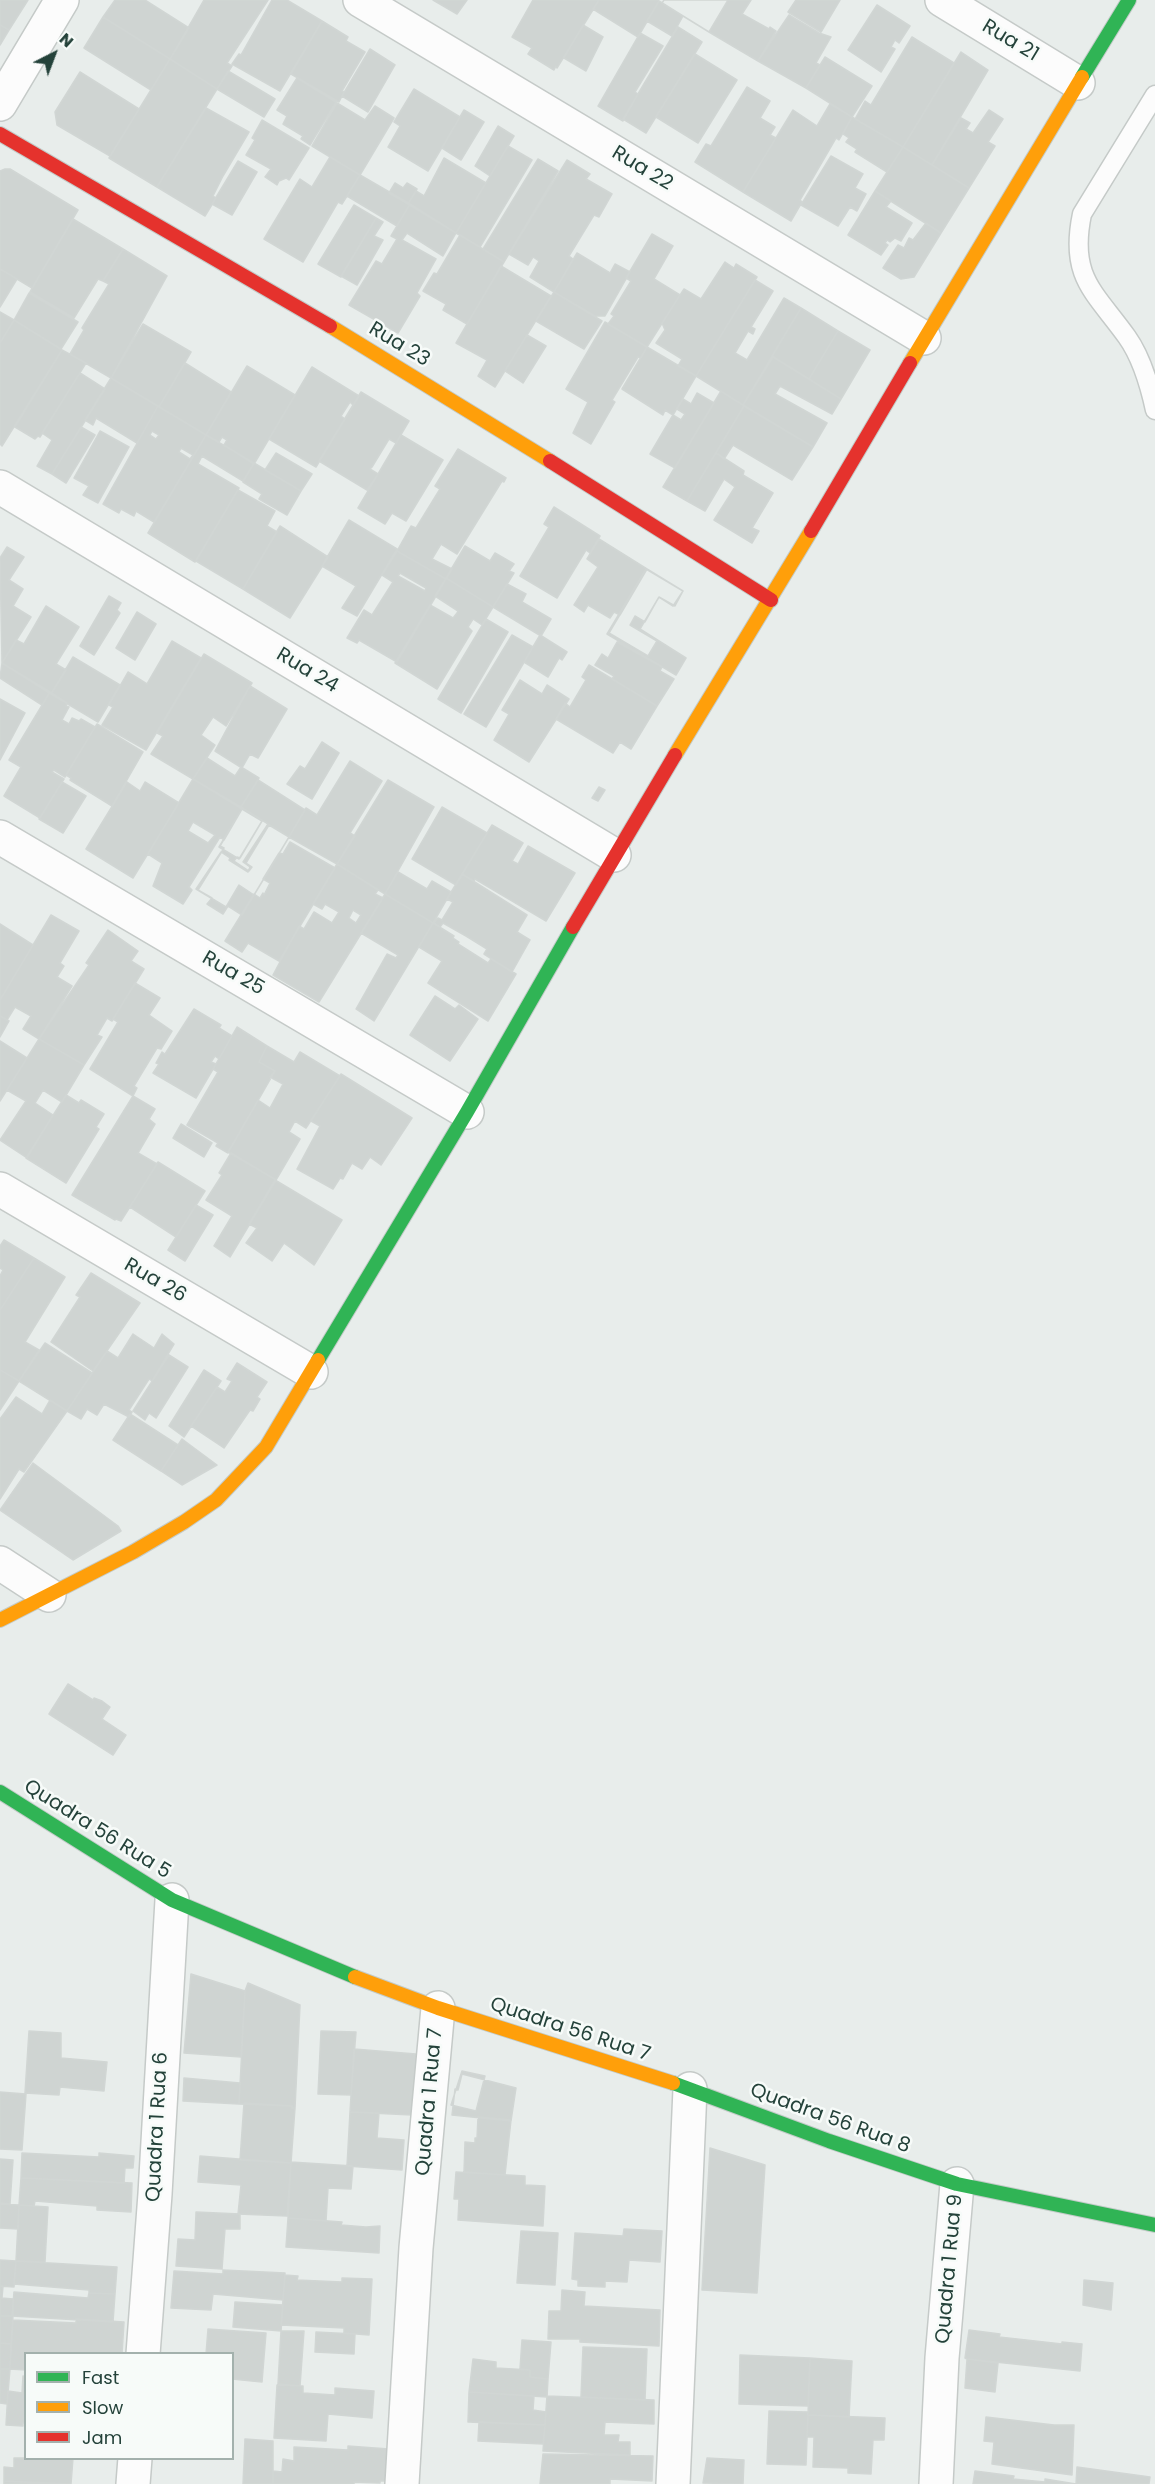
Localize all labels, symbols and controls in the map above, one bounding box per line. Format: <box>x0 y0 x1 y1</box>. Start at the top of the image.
street label: Rua 21 <box>977 15 1043 67</box>
north arrow <box>24 24 84 84</box>
text: N <box>54 28 79 53</box>
street label: Rua 22 <box>607 142 677 196</box>
street label: Rua 23 <box>364 317 434 373</box>
street label: Rua 24 <box>272 643 342 699</box>
street label: Rua 25 <box>198 947 268 1001</box>
street label: Rua 26 <box>120 1254 190 1308</box>
street label: Quadra 56 Rua 5 <box>19 1775 175 1885</box>
street label: Quadra 56 Rua 7 <box>487 1993 653 2067</box>
street label: Quadra 1 Rua 7 <box>412 2027 448 2177</box>
street label: Quadra 1 Rua 6 <box>142 2051 174 2203</box>
street label: Quadra 56 Rua 8 <box>747 2079 913 2159</box>
street label: Quadra 1 Rua 9 <box>932 2193 968 2345</box>
legend <box>24 2352 234 2460</box>
text: Fast <box>82 2365 119 2390</box>
text: Slow <box>82 2395 123 2420</box>
text: Jam <box>82 2425 122 2450</box>

